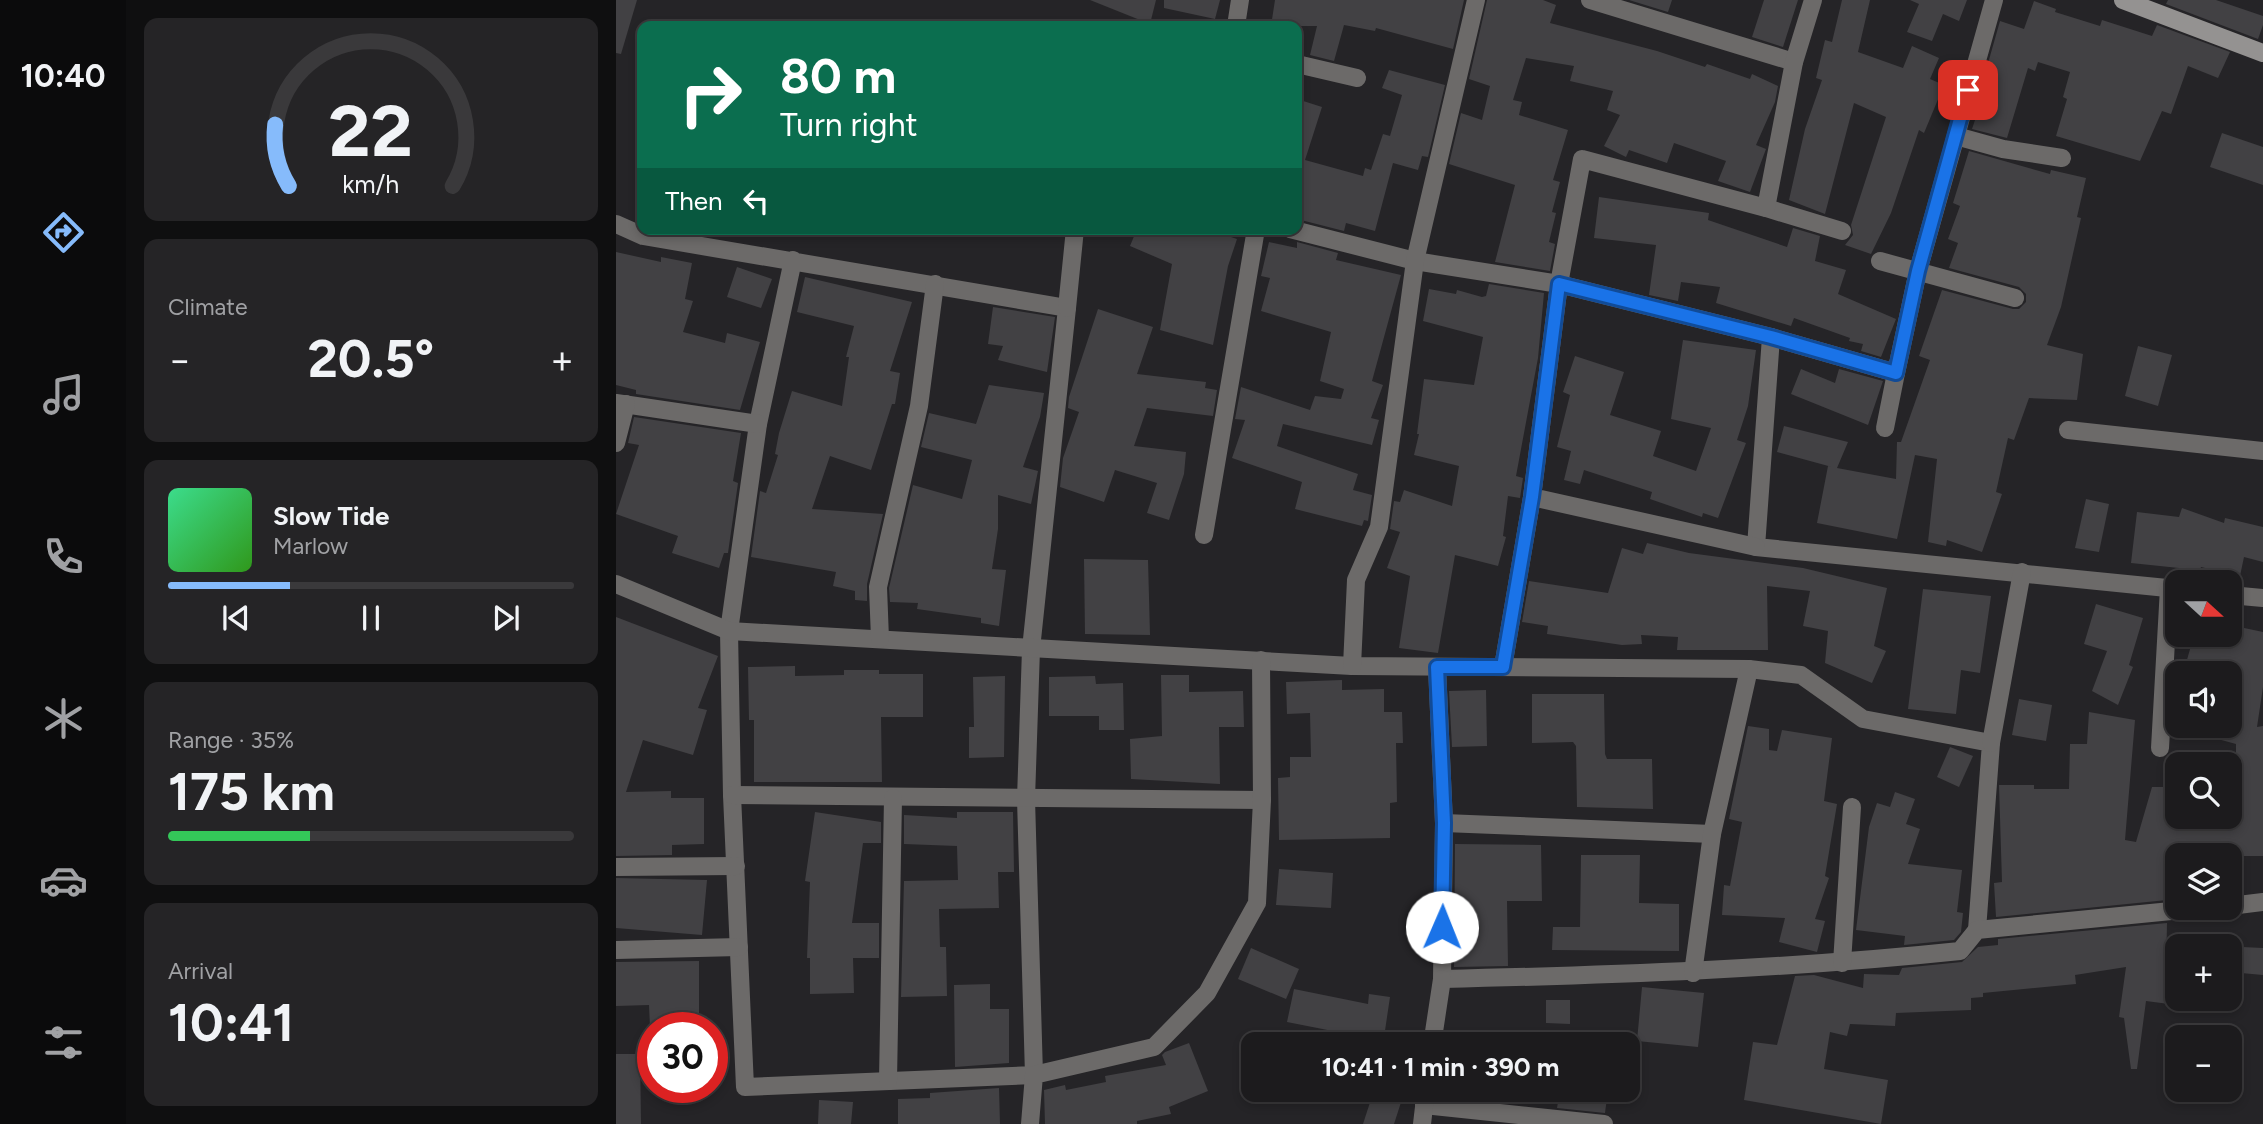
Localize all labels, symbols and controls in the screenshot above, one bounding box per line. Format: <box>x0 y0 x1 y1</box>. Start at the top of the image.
text: 80 m <box>780 46 896 105</box>
icon: right <box>665 49 756 140</box>
text: 10:40 <box>21 57 105 95</box>
pin <box>1938 60 1998 120</box>
icon: arrive <box>1949 71 1987 109</box>
text: 22 <box>329 87 413 174</box>
text: Turn right <box>780 106 918 144</box>
text: km/h <box>342 168 400 198</box>
icon: left <box>737 182 775 220</box>
text: Then <box>665 185 723 217</box>
icon: directions <box>39 208 88 257</box>
text: Climate <box>168 293 247 321</box>
text: 20.5° <box>308 328 434 390</box>
text: − <box>168 337 192 383</box>
text: + <box>550 337 574 383</box>
icon: music <box>39 370 88 419</box>
text: Slow Tide <box>273 500 389 532</box>
icon: phone <box>39 532 88 581</box>
text: Marlow <box>273 532 348 560</box>
north arrow <box>2165 570 2242 648</box>
map controls <box>2165 570 2242 1102</box>
icon: previous <box>217 599 255 637</box>
icon: pause <box>352 599 390 637</box>
icon: next <box>487 599 525 637</box>
button: sound <box>2165 661 2242 738</box>
icon: climate <box>39 694 88 743</box>
text: Range · 35% <box>168 726 294 754</box>
button: search <box>2165 752 2242 829</box>
text: 175 km <box>168 761 335 823</box>
button: layers <box>2165 843 2242 920</box>
icon: car <box>39 856 88 905</box>
position arrow <box>1405 890 1479 964</box>
button: + <box>2165 934 2242 1011</box>
text: Arrival <box>168 957 233 985</box>
text: 10:41 <box>168 992 294 1054</box>
speed limit sign: 30 <box>637 1012 728 1103</box>
icon: filters <box>39 1018 88 1067</box>
button: − <box>2165 1025 2242 1102</box>
text: 10:41 · 1 min · 390 m <box>1321 1051 1560 1083</box>

